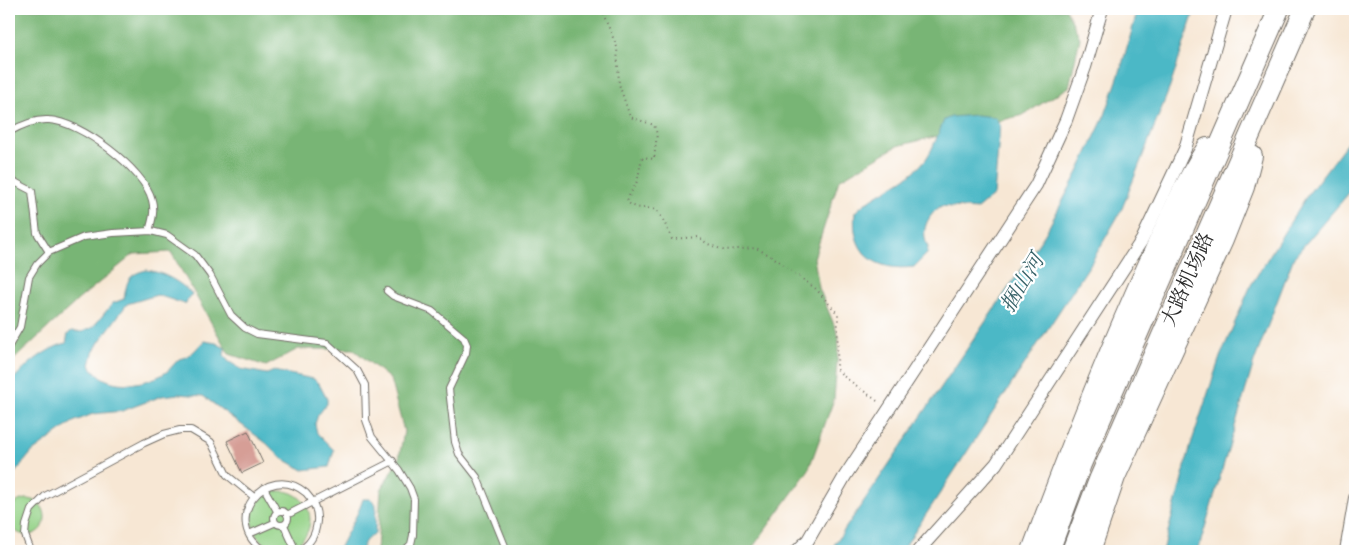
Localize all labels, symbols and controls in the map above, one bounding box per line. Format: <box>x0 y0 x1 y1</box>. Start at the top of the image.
street label: 大路机场路 <box>1155 228 1220 330</box>
water label: 捆山河 <box>994 245 1052 317</box>

